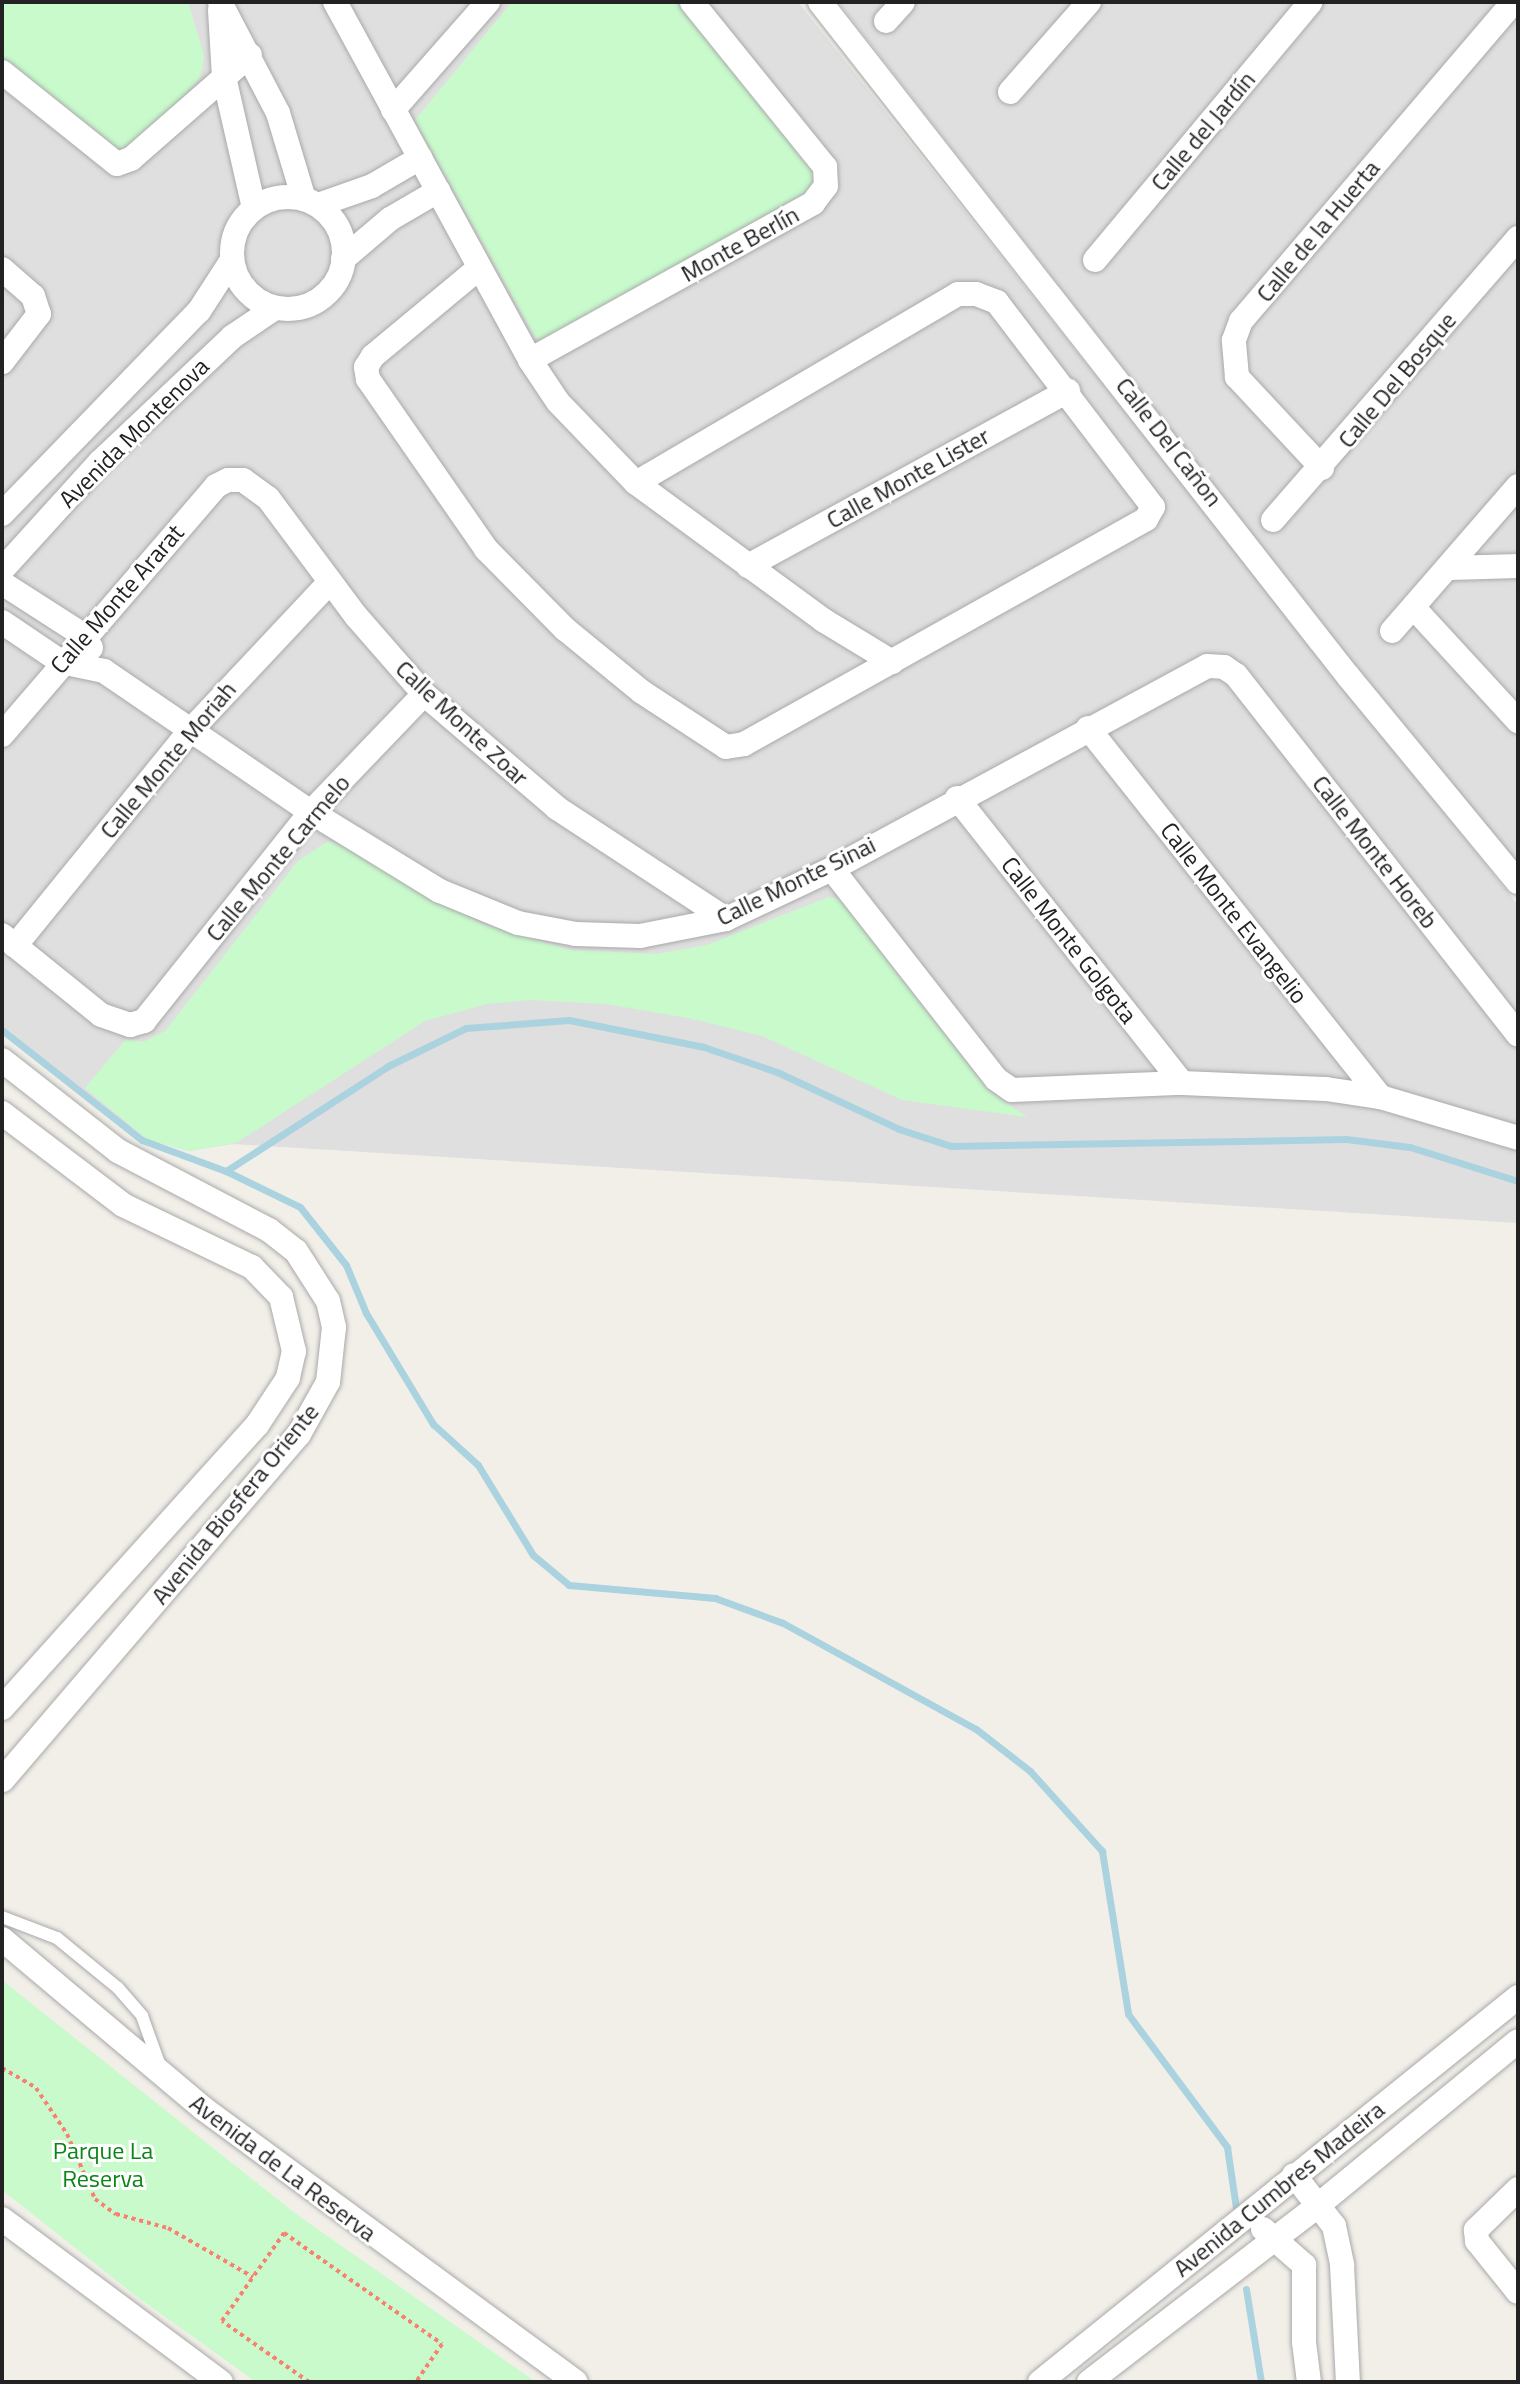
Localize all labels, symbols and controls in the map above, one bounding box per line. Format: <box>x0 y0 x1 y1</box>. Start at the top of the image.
street label: Calle del Jardín <box>1145 65 1261 197</box>
street label: Calle de la Huerta <box>1250 154 1386 308</box>
street label: Monte Berlín <box>676 200 804 288</box>
street label: Calle Del Bosque <box>1332 306 1462 454</box>
street label: Avenida Montenova <box>53 352 215 514</box>
street label: Calle Del Cañon <box>1110 372 1228 512</box>
street label: Calle Monte Lister <box>822 421 994 535</box>
street label: Calle Monte Ararat <box>44 518 190 680</box>
street label: Calle Monte Zoar <box>390 654 534 792</box>
street label: Calle Monte Moriah <box>94 676 242 844</box>
street label: Calle Monte Carmelo <box>200 769 356 947</box>
street label: Calle Monte Horeb <box>1306 770 1444 934</box>
street label: Calle Monte Evangelio <box>1154 817 1314 1009</box>
street label: Calle Monte Sinai <box>712 830 880 932</box>
street label: Calle Monte Golgota <box>995 851 1143 1029</box>
street label: Avenida Biosfera Oriente <box>145 1398 325 1610</box>
street label: Avenida de La Reserva <box>184 2088 382 2248</box>
street label: Avenida Cumbres Madeira <box>1168 2095 1390 2283</box>
park label: Parque La Reserva <box>53 2137 153 2193</box>

